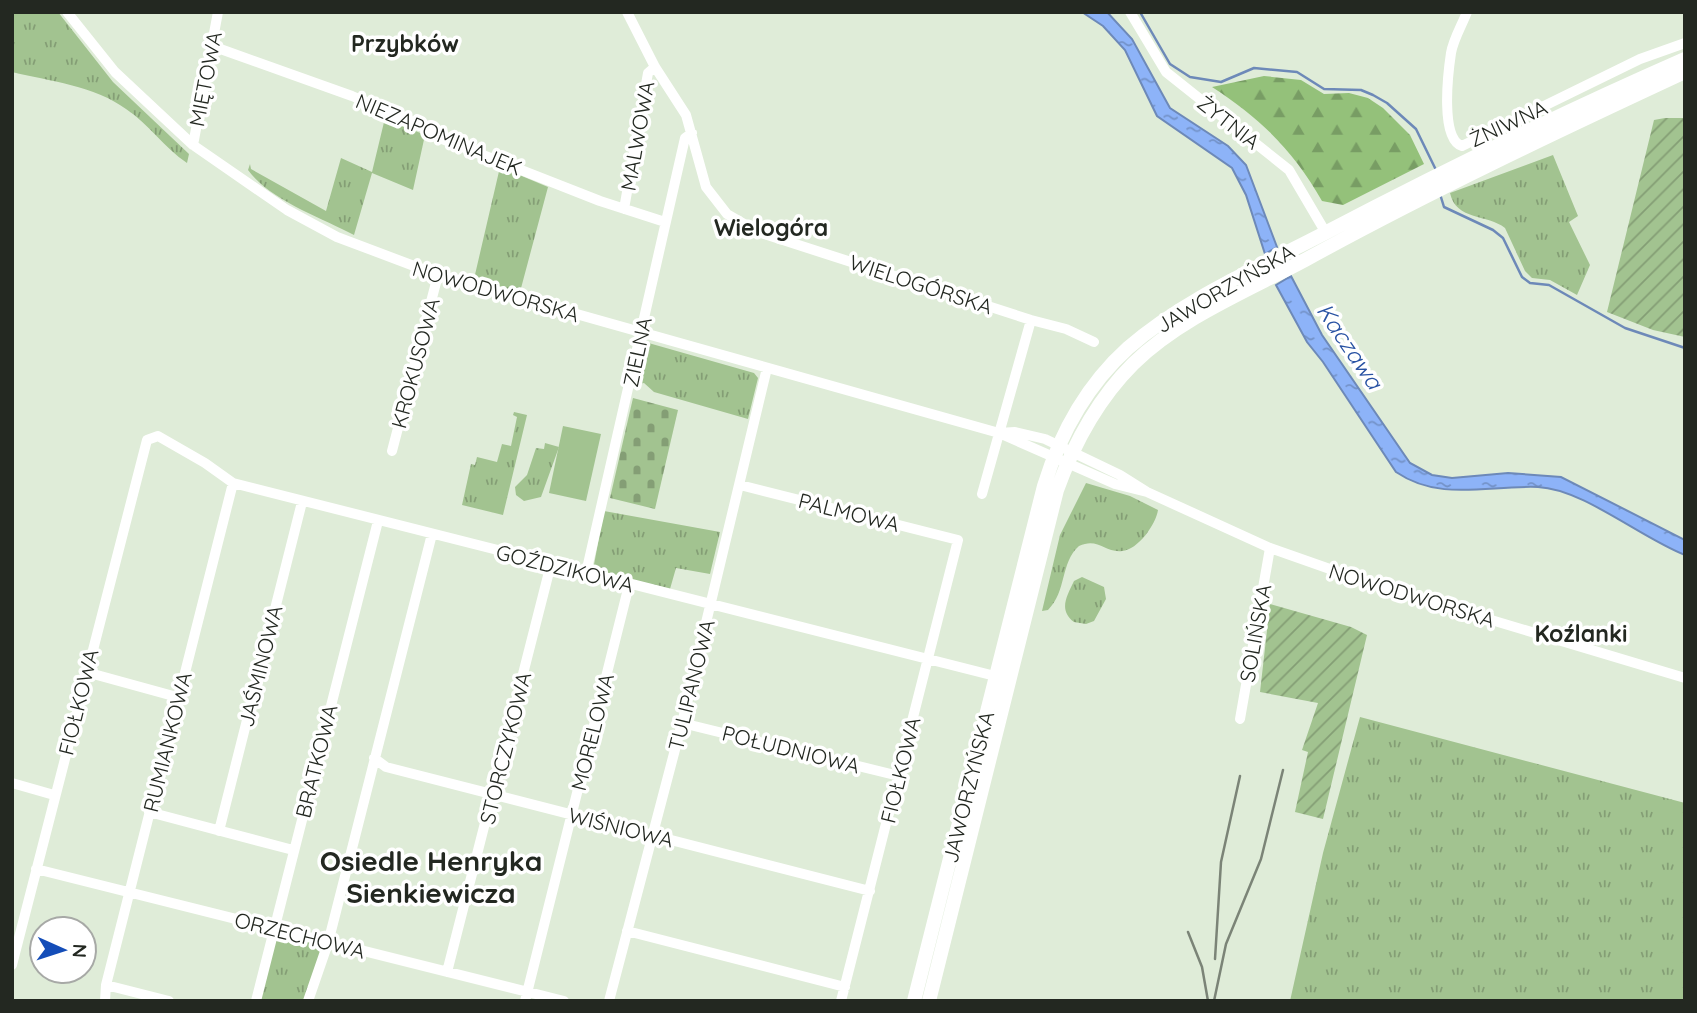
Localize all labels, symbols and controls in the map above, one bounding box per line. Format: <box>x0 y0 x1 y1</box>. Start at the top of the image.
street label: MIĘTOWA <box>183 29 227 129</box>
district label: Przybków <box>351 29 459 58</box>
street label: MALWOWA <box>615 79 659 193</box>
street label: NIEZAPOMINAJEK <box>352 87 526 181</box>
street label: ŻYTNIA <box>1193 90 1265 154</box>
street label: ŻNIWNA <box>1465 94 1551 152</box>
district label: Wielogóra <box>714 213 828 242</box>
street label: JAWORZYŃSKA <box>1151 238 1299 338</box>
street label: WIELOGÓRSKA <box>846 249 996 319</box>
street label: NOWODWORSKA <box>410 255 582 327</box>
street label: KROKUSOWA <box>385 295 445 431</box>
water label: Kaczawa <box>1311 297 1390 395</box>
street label: ZIELNA <box>617 315 657 389</box>
street label: PALMOWA <box>796 487 902 537</box>
street label: GOŹDZIKOWA <box>494 538 636 598</box>
street label: NOWODWORSKA <box>1326 557 1498 633</box>
street label: SOLIŃSKA <box>1234 582 1276 684</box>
street label: JAŚMINOWA <box>232 603 288 729</box>
street label: TULIPANOWA <box>662 617 720 753</box>
district label: Koźlanki <box>1535 619 1627 648</box>
street label: FIOŁKOWA <box>52 646 104 758</box>
street label: RUMIANKOWA <box>137 669 197 815</box>
street label: STORCZYKOWA <box>474 669 536 827</box>
street label: MORELOWA <box>565 671 619 793</box>
street label: BRATKOWA <box>289 702 343 820</box>
street label: JAWORZYŃSKA <box>937 709 999 865</box>
street label: FIOŁKOWA <box>874 714 926 826</box>
street label: POŁUDNIOWA <box>720 719 862 779</box>
street label: WIŚNIOWA <box>566 801 676 853</box>
district label: Osiedle Henryka Sienkiewicza <box>320 843 542 910</box>
street label: ORZECHOWA <box>232 906 368 964</box>
north arrow <box>28 915 98 985</box>
text: N <box>68 943 92 958</box>

